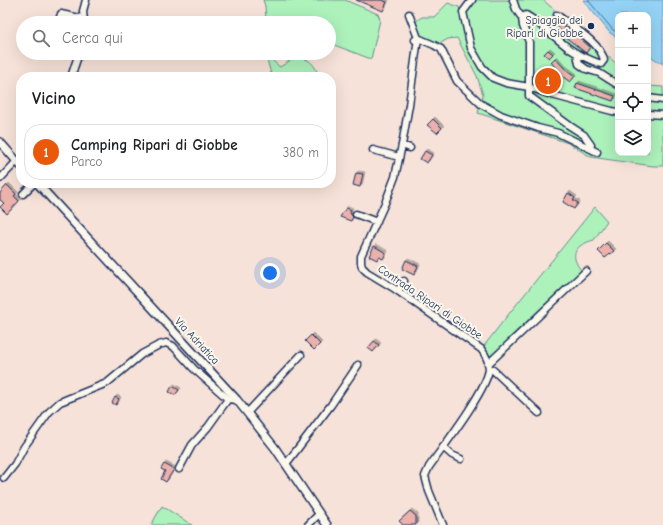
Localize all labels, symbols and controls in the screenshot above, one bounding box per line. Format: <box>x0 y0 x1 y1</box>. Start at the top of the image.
map controls <box>615 12 651 156</box>
button: + <box>615 12 651 48</box>
place label: Spiaggia dei Ripari di Giobbe <box>506 14 583 40</box>
search box <box>16 16 336 60</box>
marker: Spiaggia dei Ripari di Giobbe <box>586 21 596 31</box>
icon: search <box>30 27 52 49</box>
text: Cerca qui <box>62 29 123 47</box>
button: − <box>615 48 651 84</box>
pin: 1 <box>535 66 561 96</box>
button: locate <box>615 84 651 120</box>
text: Vicino <box>32 89 75 108</box>
button: layers <box>615 120 651 156</box>
text: Camping Ripari di Giobbe <box>71 136 238 154</box>
text: 1 <box>43 145 49 160</box>
text: 380 m <box>283 145 319 160</box>
text: Parco <box>71 154 102 169</box>
street label: Contrada Ripari di Giobbe <box>375 262 485 342</box>
your location <box>260 263 280 283</box>
street label: Via Adriatica <box>172 315 222 367</box>

